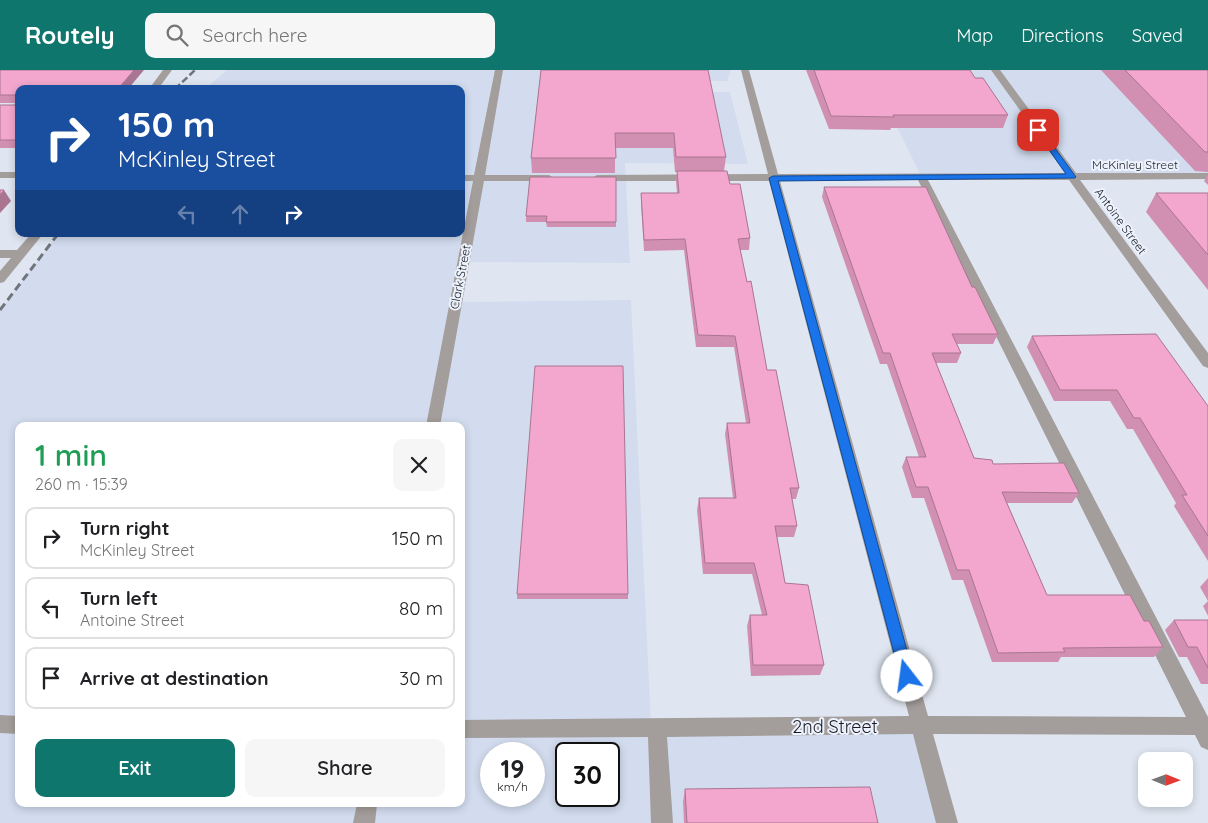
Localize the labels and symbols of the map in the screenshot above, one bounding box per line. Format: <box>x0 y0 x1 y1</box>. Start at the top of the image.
pin <box>1017 109 1059 151</box>
street label: McKinley Street <box>1092 157 1178 172</box>
street label: Antoine Street <box>1092 185 1150 257</box>
street label: Clark Street <box>446 244 474 310</box>
position arrow <box>880 649 932 701</box>
street label: 2nd Street <box>792 715 878 738</box>
speed limit sign: 30 <box>555 742 620 807</box>
north arrow <box>1138 752 1192 808</box>

